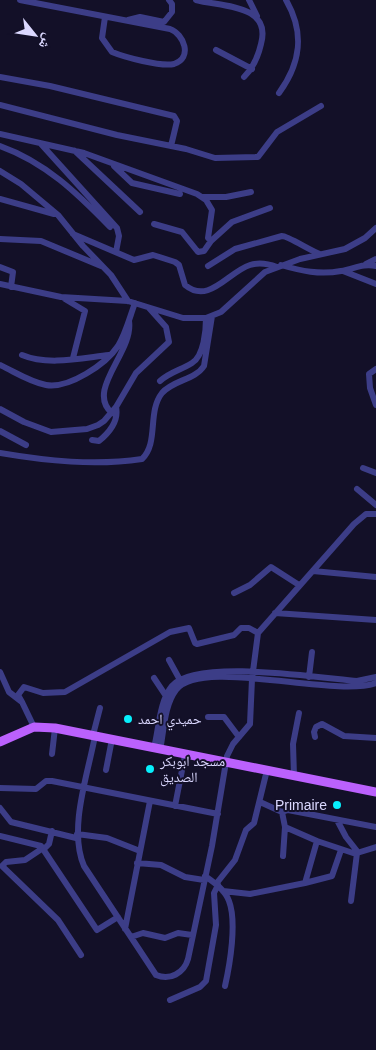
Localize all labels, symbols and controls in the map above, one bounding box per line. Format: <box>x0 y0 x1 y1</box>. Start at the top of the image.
north arrow <box>10 10 60 60</box>
text: ش <box>35 31 57 52</box>
place label: حميدي احمد <box>138 711 202 731</box>
marker: حميدي احمد <box>122 713 134 725</box>
place label: مسجد ابوبكر الصديق <box>159 753 225 787</box>
marker: مسجد ابوبكر الصديق <box>144 763 156 775</box>
place label: Primaire <box>275 797 327 813</box>
marker: Primaire <box>331 799 343 811</box>

